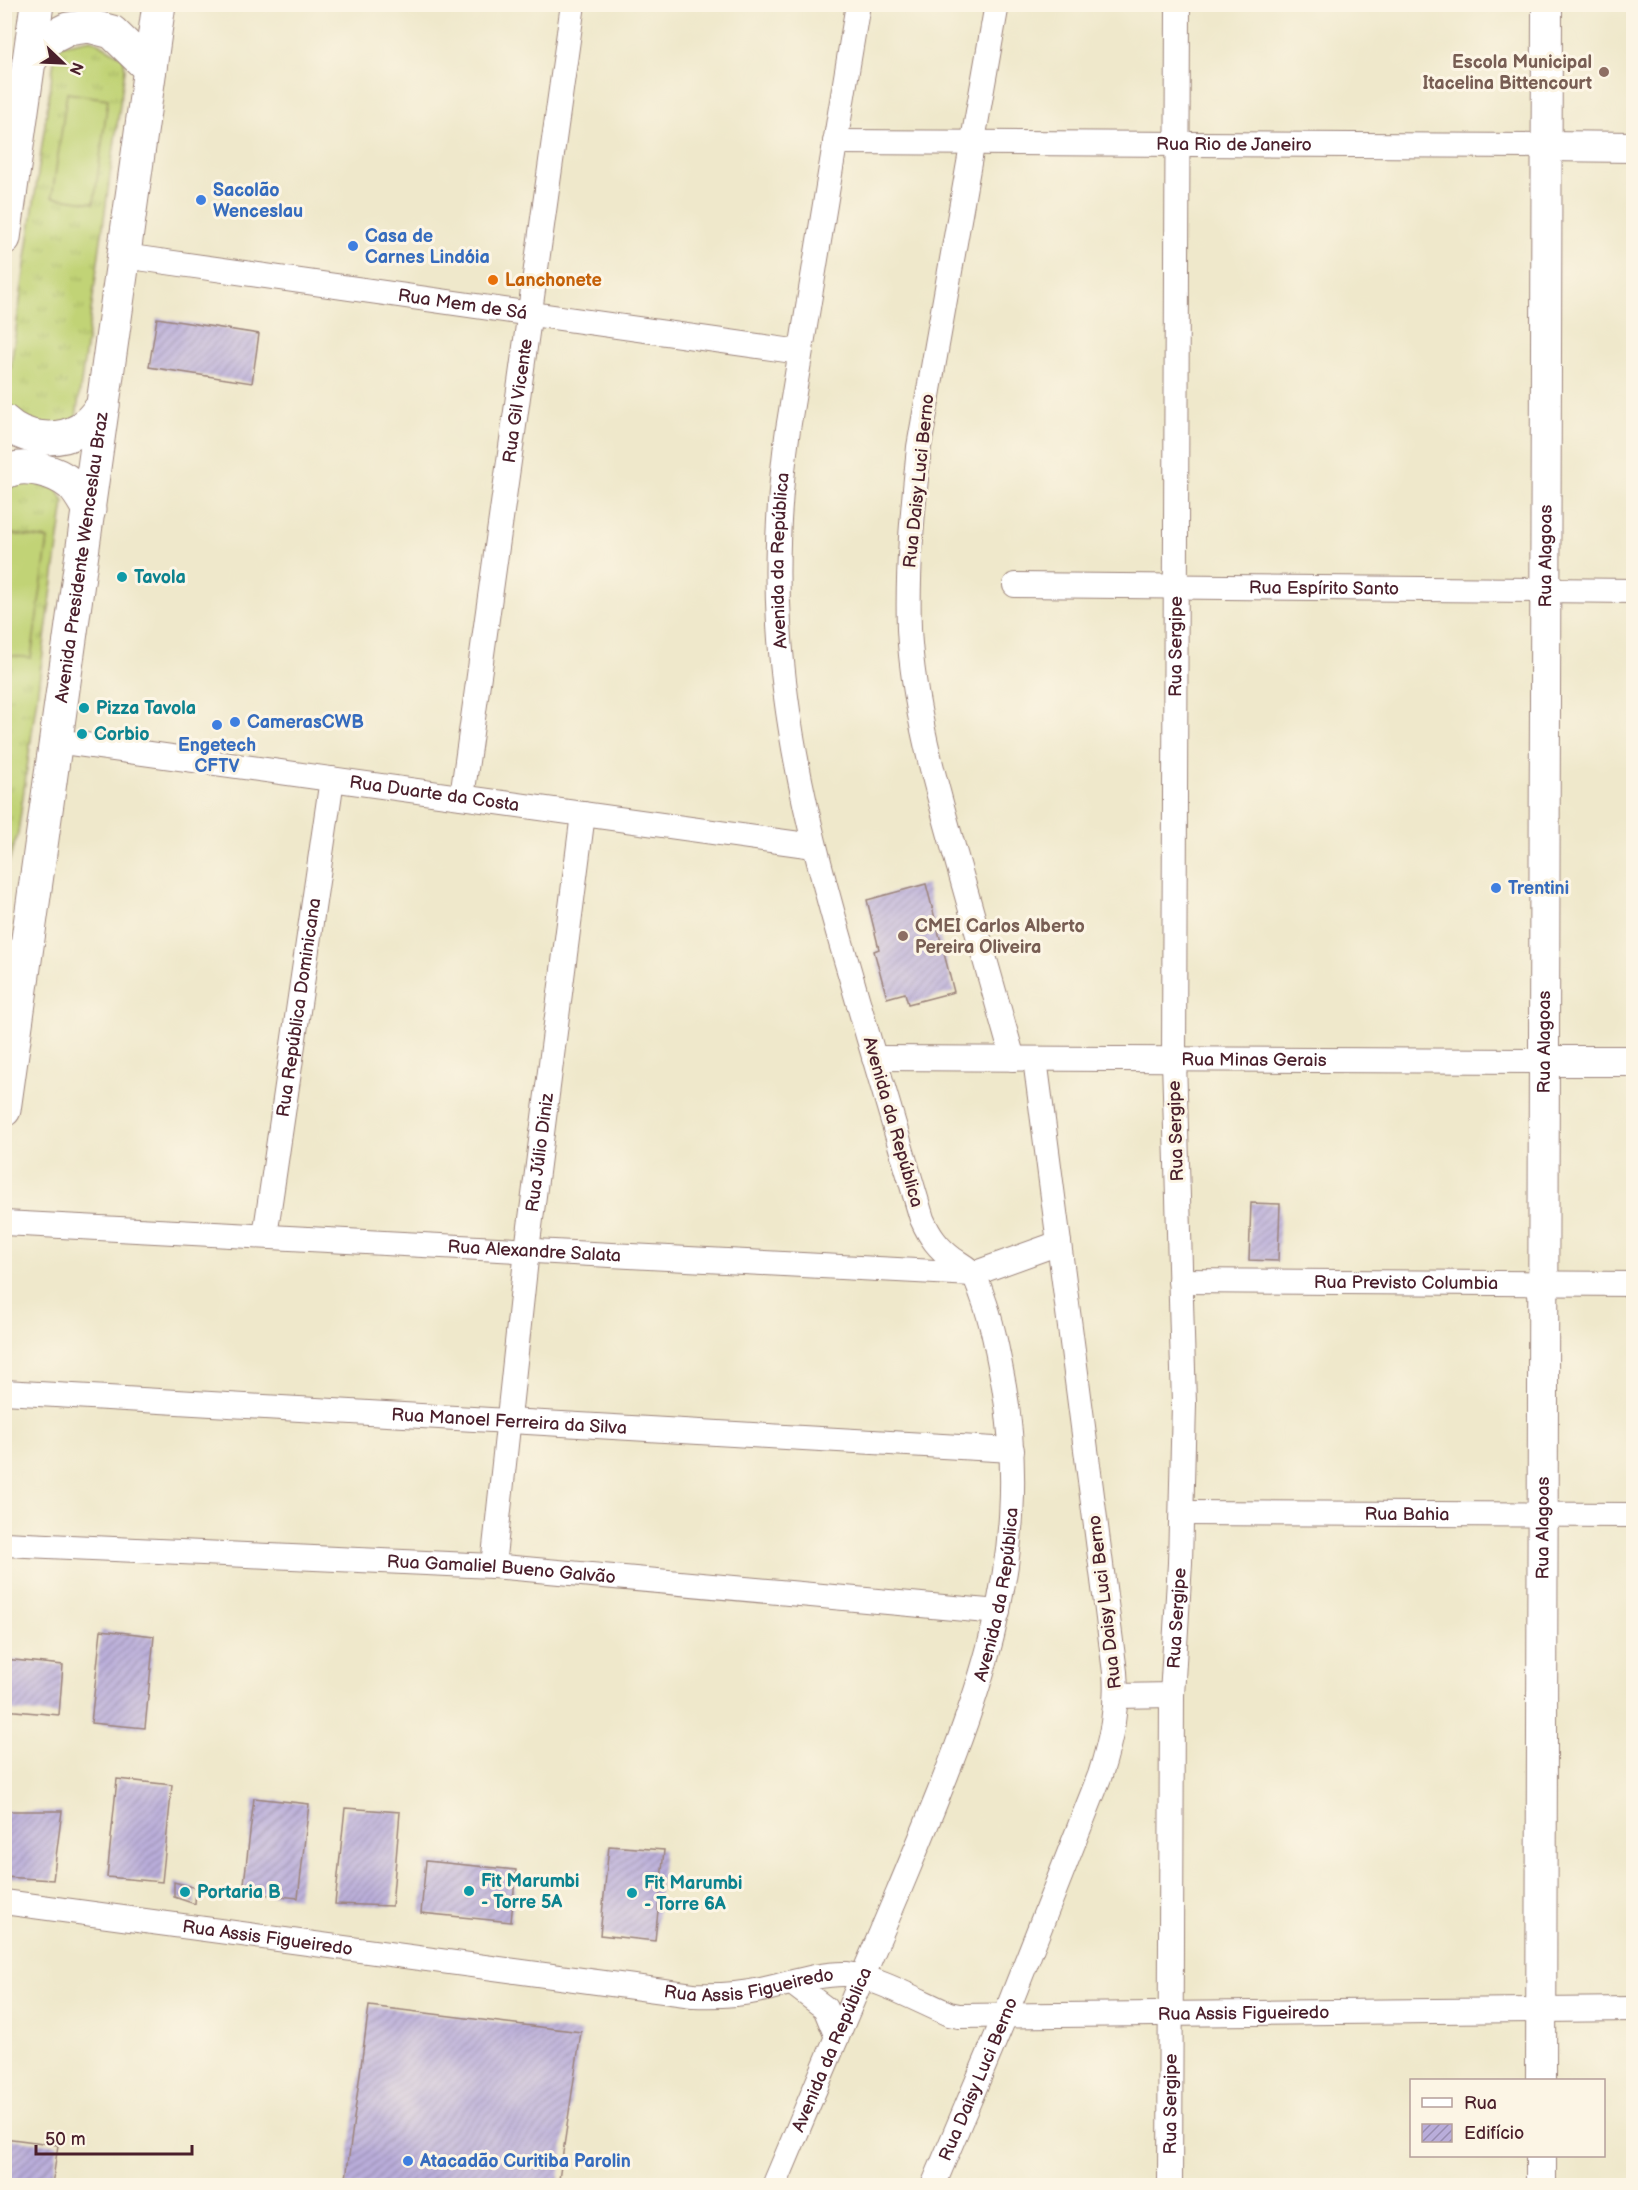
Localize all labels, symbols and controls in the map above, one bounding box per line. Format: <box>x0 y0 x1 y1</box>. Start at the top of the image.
north arrow <box>33 33 93 93</box>
place label: Escola Municipal Itacelina Bittencourt <box>1422 52 1592 94</box>
text: N <box>64 59 87 78</box>
marker: Escola Municipal Itacelina Bittencourt <box>1597 65 1611 79</box>
street label: Rua Rio de Janeiro <box>1156 133 1312 155</box>
place label: Sacolão Wenceslau <box>213 180 303 222</box>
marker: Sacolão Wenceslau <box>194 193 208 207</box>
place label: Casa de Carnes Lindóia <box>365 226 490 268</box>
marker: Casa de Carnes Lindóia <box>346 239 360 253</box>
place label: Lanchonete <box>505 270 602 291</box>
marker: Lanchonete <box>486 273 500 287</box>
street label: Rua Mem de Sá <box>397 285 529 324</box>
street label: Rua Gil Vicente <box>498 337 537 464</box>
street label: Rua Daisy Luci Berno <box>899 393 939 569</box>
street label: Avenida Presidente Wenceslau Braz <box>51 410 112 704</box>
street label: Avenida da República <box>767 471 793 650</box>
street label: Rua Alagoas <box>1535 504 1556 607</box>
place label: Tavola <box>134 567 186 588</box>
marker: Tavola <box>115 570 129 584</box>
street label: Rua Espírito Santo <box>1249 577 1399 599</box>
street label: Rua Sergipe <box>1165 596 1186 697</box>
place label: Pizza Tavola <box>96 698 196 719</box>
marker: Pizza Tavola <box>77 701 91 715</box>
place label: CamerasCWB <box>247 712 364 733</box>
marker: CamerasCWB <box>228 715 242 729</box>
marker: Engetech CFTV <box>210 718 224 732</box>
place label: Corbio <box>94 724 149 745</box>
marker: Corbio <box>75 727 89 741</box>
place label: Engetech CFTV <box>178 735 256 777</box>
street label: Rua Duarte da Costa <box>348 771 521 816</box>
place label: Trentini <box>1508 878 1569 899</box>
marker: Trentini <box>1489 881 1503 895</box>
street label: Rua República Dominicana <box>272 896 325 1118</box>
place label: CMEI Carlos Alberto Pereira Oliveira <box>915 916 1085 958</box>
marker: CMEI Carlos Alberto Pereira Oliveira <box>896 929 910 943</box>
street label: Rua Alagoas <box>1533 990 1555 1093</box>
street label: Avenida da República <box>859 1034 927 1210</box>
street label: Rua Minas Gerais <box>1181 1049 1327 1071</box>
street label: Rua Sergipe <box>1164 1080 1188 1182</box>
street label: Rua Júlio Diniz <box>521 1091 558 1213</box>
street label: Rua Alexandre Salata <box>447 1236 621 1266</box>
street label: Rua Previsto Columbia <box>1314 1271 1498 1294</box>
street label: Rua Manoel Ferreira da Silva <box>391 1404 628 1438</box>
street label: Rua Alagoas <box>1532 1476 1553 1579</box>
street label: Rua Bahia <box>1365 1503 1449 1525</box>
street label: Avenida da República <box>969 1507 1022 1684</box>
street label: Rua Daisy Luci Berno <box>1084 1514 1126 1690</box>
street label: Rua Gamaliel Bueno Galvão <box>386 1551 617 1588</box>
street label: Rua Sergipe <box>1163 1567 1190 1669</box>
place label: Fit Marumbi - Torre 5A <box>481 1871 579 1913</box>
place label: Fit Marumbi - Torre 6A <box>644 1873 742 1915</box>
place label: Portaria B <box>197 1882 281 1903</box>
marker: Fit Marumbi - Torre 5A <box>462 1884 476 1898</box>
marker: Portaria B <box>178 1885 192 1899</box>
marker: Fit Marumbi - Torre 6A <box>625 1886 639 1900</box>
street label: Rua Assis Figueiredo <box>181 1916 354 1959</box>
street label: Rua Assis Figueiredo <box>663 1964 835 2006</box>
street label: Avenida da República <box>787 1964 876 2135</box>
street label: Rua Daisy Luci Berno <box>934 1995 1022 2164</box>
street label: Rua Assis Figueiredo <box>1157 2002 1329 2024</box>
street label: Rua Sergipe <box>1160 2053 1181 2155</box>
legend <box>1410 2079 1605 2157</box>
text: Rua <box>1464 2093 1497 2114</box>
scale bar <box>36 2118 192 2156</box>
text: Edifício <box>1464 2123 1524 2144</box>
text: 50 m <box>45 2129 86 2150</box>
place label: Atacadão Curitiba Parolin <box>419 2151 631 2172</box>
marker: Atacadão Curitiba Parolin <box>401 2154 415 2168</box>

